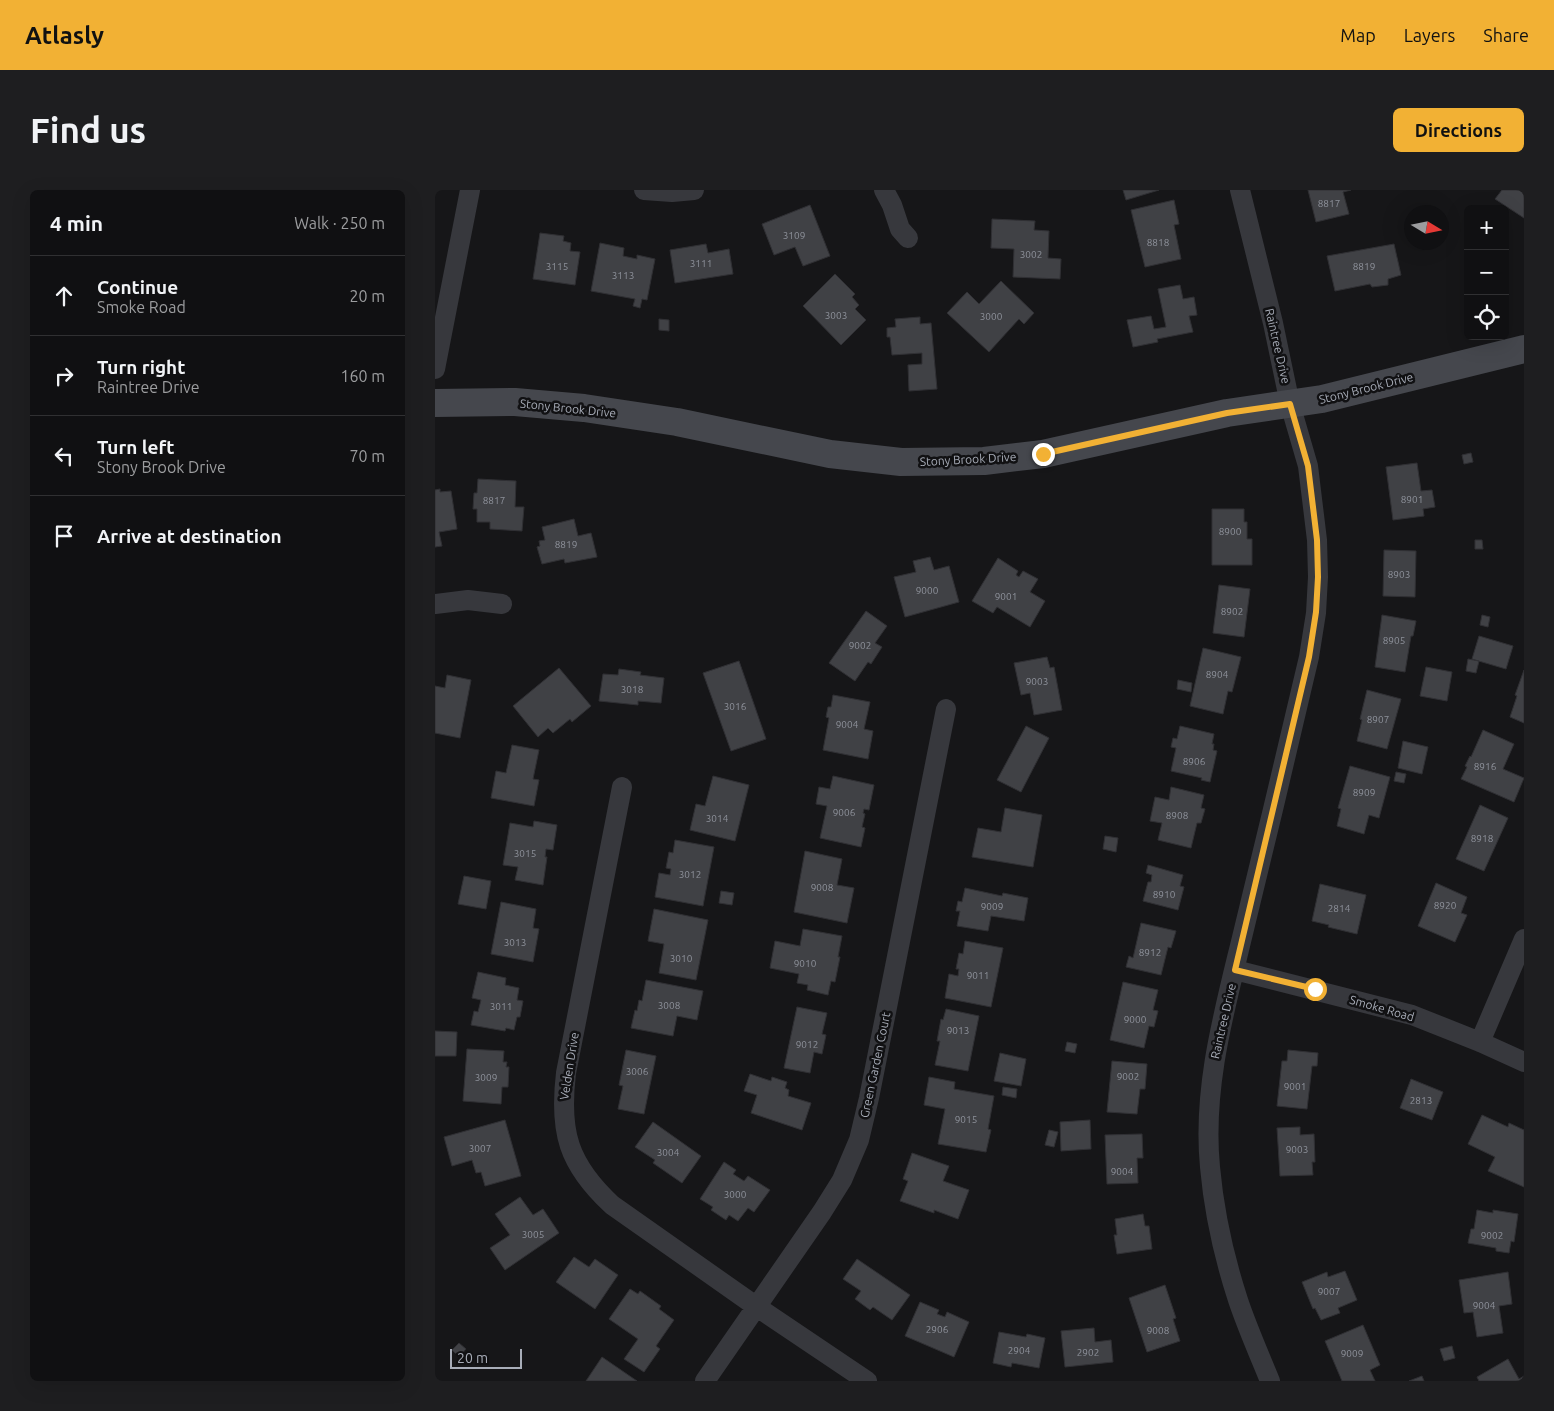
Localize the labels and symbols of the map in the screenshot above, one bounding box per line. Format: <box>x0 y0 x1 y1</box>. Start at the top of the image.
house number: 8817 <box>1318 198 1340 209</box>
north arrow <box>1404 205 1449 250</box>
house number: 3109 <box>783 230 805 241</box>
house number: 8818 <box>1147 237 1170 248</box>
house number: 3002 <box>1020 249 1042 260</box>
house number: 3111 <box>690 258 712 269</box>
house number: 3115 <box>546 261 568 272</box>
house number: 8819 <box>1353 261 1375 272</box>
house number: 3113 <box>612 270 634 281</box>
street label: Raintree Drive <box>1263 307 1293 385</box>
house number: 3003 <box>825 310 847 321</box>
house number: 3000 <box>980 311 1003 322</box>
street label: Stony Brook Drive <box>1318 370 1414 406</box>
street label: Stony Brook Drive <box>519 396 617 420</box>
route end <box>1032 443 1055 466</box>
street label: Stony Brook Drive <box>919 450 1017 468</box>
house number: 8901 <box>1401 494 1423 505</box>
house number: 8817 <box>483 495 505 506</box>
house number: 8900 <box>1219 526 1242 537</box>
house number: 8819 <box>555 539 577 550</box>
house number: 8903 <box>1388 569 1410 580</box>
house number: 9000 <box>916 585 939 596</box>
house number: 9001 <box>995 591 1017 602</box>
house number: 8902 <box>1221 606 1243 617</box>
house number: 8905 <box>1383 635 1405 646</box>
house number: 9002 <box>849 640 871 651</box>
house number: 8904 <box>1206 669 1229 680</box>
house number: 9003 <box>1026 676 1048 687</box>
house number: 3018 <box>621 684 644 695</box>
house number: 3016 <box>724 701 747 712</box>
house number: 8907 <box>1367 714 1389 725</box>
house number: 9004 <box>836 719 859 730</box>
house number: 8906 <box>1183 756 1206 767</box>
house number: 8916 <box>1474 761 1497 772</box>
house number: 8909 <box>1353 787 1375 798</box>
house number: 9006 <box>833 807 856 818</box>
house number: 8908 <box>1166 810 1189 821</box>
house number: 3014 <box>706 813 729 824</box>
house number: 8918 <box>1471 833 1494 844</box>
house number: 3015 <box>514 848 536 859</box>
house number: 3012 <box>679 869 701 880</box>
house number: 9008 <box>811 882 834 893</box>
house number: 8910 <box>1153 889 1176 900</box>
house number: 8920 <box>1434 900 1457 911</box>
house number: 9009 <box>981 901 1003 912</box>
house number: 2814 <box>1328 903 1351 914</box>
house number: 3013 <box>504 937 526 948</box>
house number: 8912 <box>1139 947 1161 958</box>
house number: 3010 <box>670 953 693 964</box>
house number: 9010 <box>794 958 817 969</box>
house number: 9011 <box>967 970 989 981</box>
route start <box>1304 978 1327 1001</box>
street label: Raintree Drive <box>1208 982 1238 1060</box>
street label: Smoke Road <box>1348 993 1416 1023</box>
house number: 3008 <box>658 1000 681 1011</box>
house number: 3011 <box>490 1001 512 1012</box>
street label: Green Garden Court <box>857 1011 893 1119</box>
house number: 9000 <box>1124 1014 1147 1025</box>
house number: 9013 <box>947 1025 969 1036</box>
street label: Velden Drive <box>557 1031 581 1101</box>
house number: 9012 <box>796 1039 818 1050</box>
house number: 3006 <box>626 1066 649 1077</box>
house number: 9002 <box>1117 1071 1139 1082</box>
house number: 3009 <box>475 1072 497 1083</box>
house number: 9001 <box>1284 1081 1306 1092</box>
house number: 2813 <box>1410 1095 1432 1106</box>
house number: 9015 <box>955 1114 977 1125</box>
house number: 3007 <box>469 1143 491 1154</box>
house number: 9003 <box>1286 1144 1308 1155</box>
house number: 3004 <box>657 1147 680 1158</box>
house number: 9004 <box>1111 1166 1134 1177</box>
house number: 3000 <box>724 1189 747 1200</box>
house number: 3005 <box>522 1229 544 1240</box>
house number: 9002 <box>1481 1230 1503 1241</box>
house number: 9007 <box>1318 1286 1340 1297</box>
house number: 9004 <box>1473 1300 1496 1311</box>
house number: 2906 <box>926 1324 949 1335</box>
house number: 9008 <box>1147 1325 1170 1336</box>
house number: 2904 <box>1008 1345 1031 1356</box>
scale bar <box>450 1346 523 1369</box>
house number: 2902 <box>1077 1347 1099 1358</box>
house number: 9009 <box>1341 1348 1363 1359</box>

